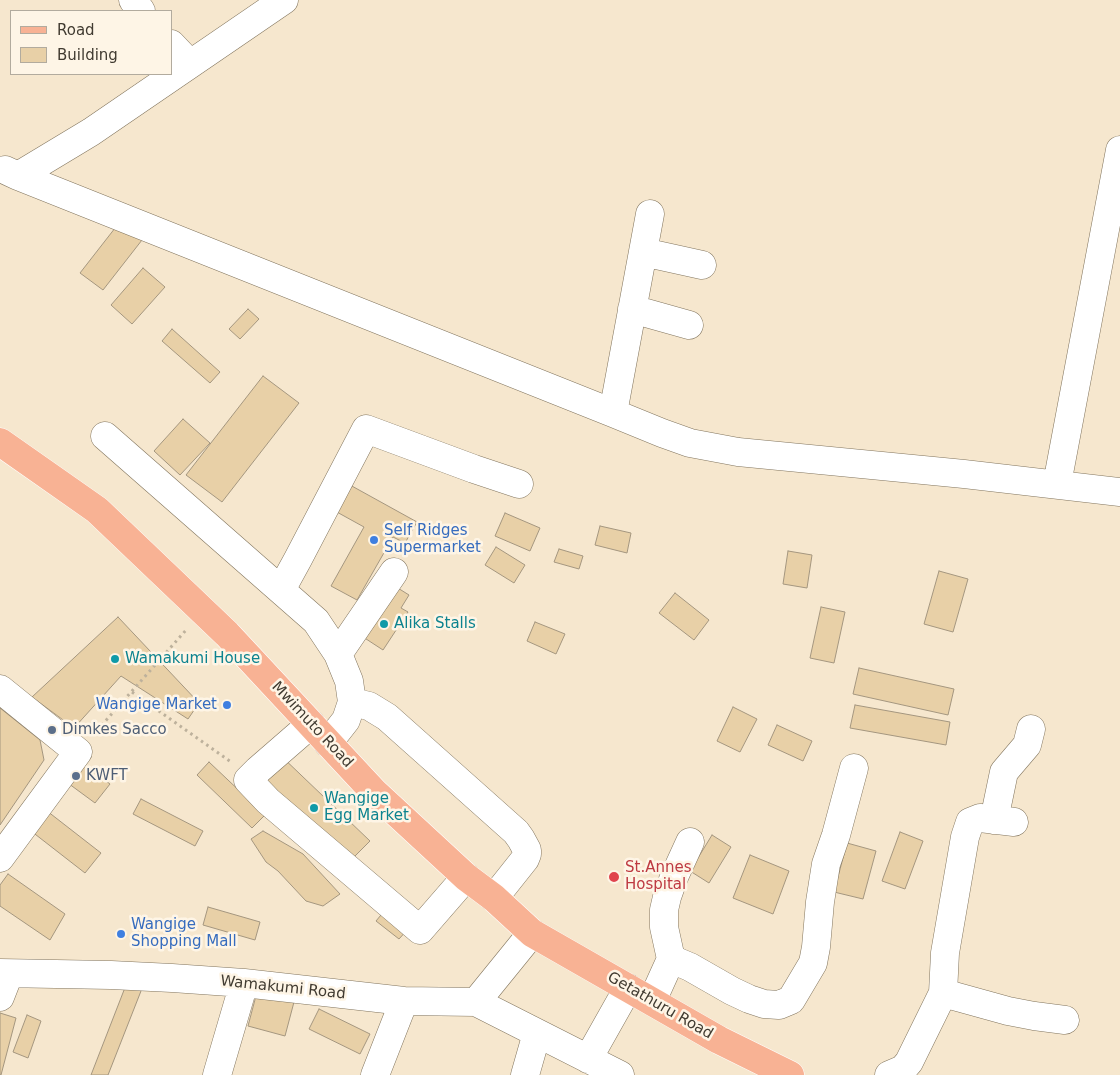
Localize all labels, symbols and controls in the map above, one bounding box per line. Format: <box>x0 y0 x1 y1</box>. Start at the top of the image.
legend <box>10 10 172 75</box>
text: Road <box>57 21 95 39</box>
text: Building <box>57 46 118 64</box>
place label: Self Ridges Supermarket <box>384 522 481 557</box>
marker: Self Ridges Supermarket <box>368 534 380 546</box>
place label: Alika Stalls <box>394 615 476 633</box>
marker: Alika Stalls <box>378 618 390 630</box>
place label: Wamakumi House <box>125 650 260 668</box>
marker: Wamakumi House <box>109 653 121 665</box>
street label: Mwimuto Road <box>268 678 356 772</box>
place label: Wangige Market <box>96 696 217 714</box>
marker: Wangige Market <box>221 699 233 711</box>
place label: Dimkes Sacco <box>62 721 167 739</box>
marker: Dimkes Sacco <box>46 724 58 736</box>
place label: KWFT <box>86 767 128 785</box>
marker: KWFT <box>70 770 82 782</box>
place label: Wangige Egg Market <box>324 790 409 825</box>
marker: Wangige Egg Market <box>308 802 320 814</box>
place label: St.Annes Hospital <box>625 859 691 894</box>
marker: St.Annes Hospital <box>607 870 621 884</box>
place label: Wangige Shopping Mall <box>131 916 237 951</box>
marker: Wangige Shopping Mall <box>115 928 127 940</box>
street label: Getathuru Road <box>604 968 716 1044</box>
street label: Wamakumi Road <box>220 972 346 1004</box>

